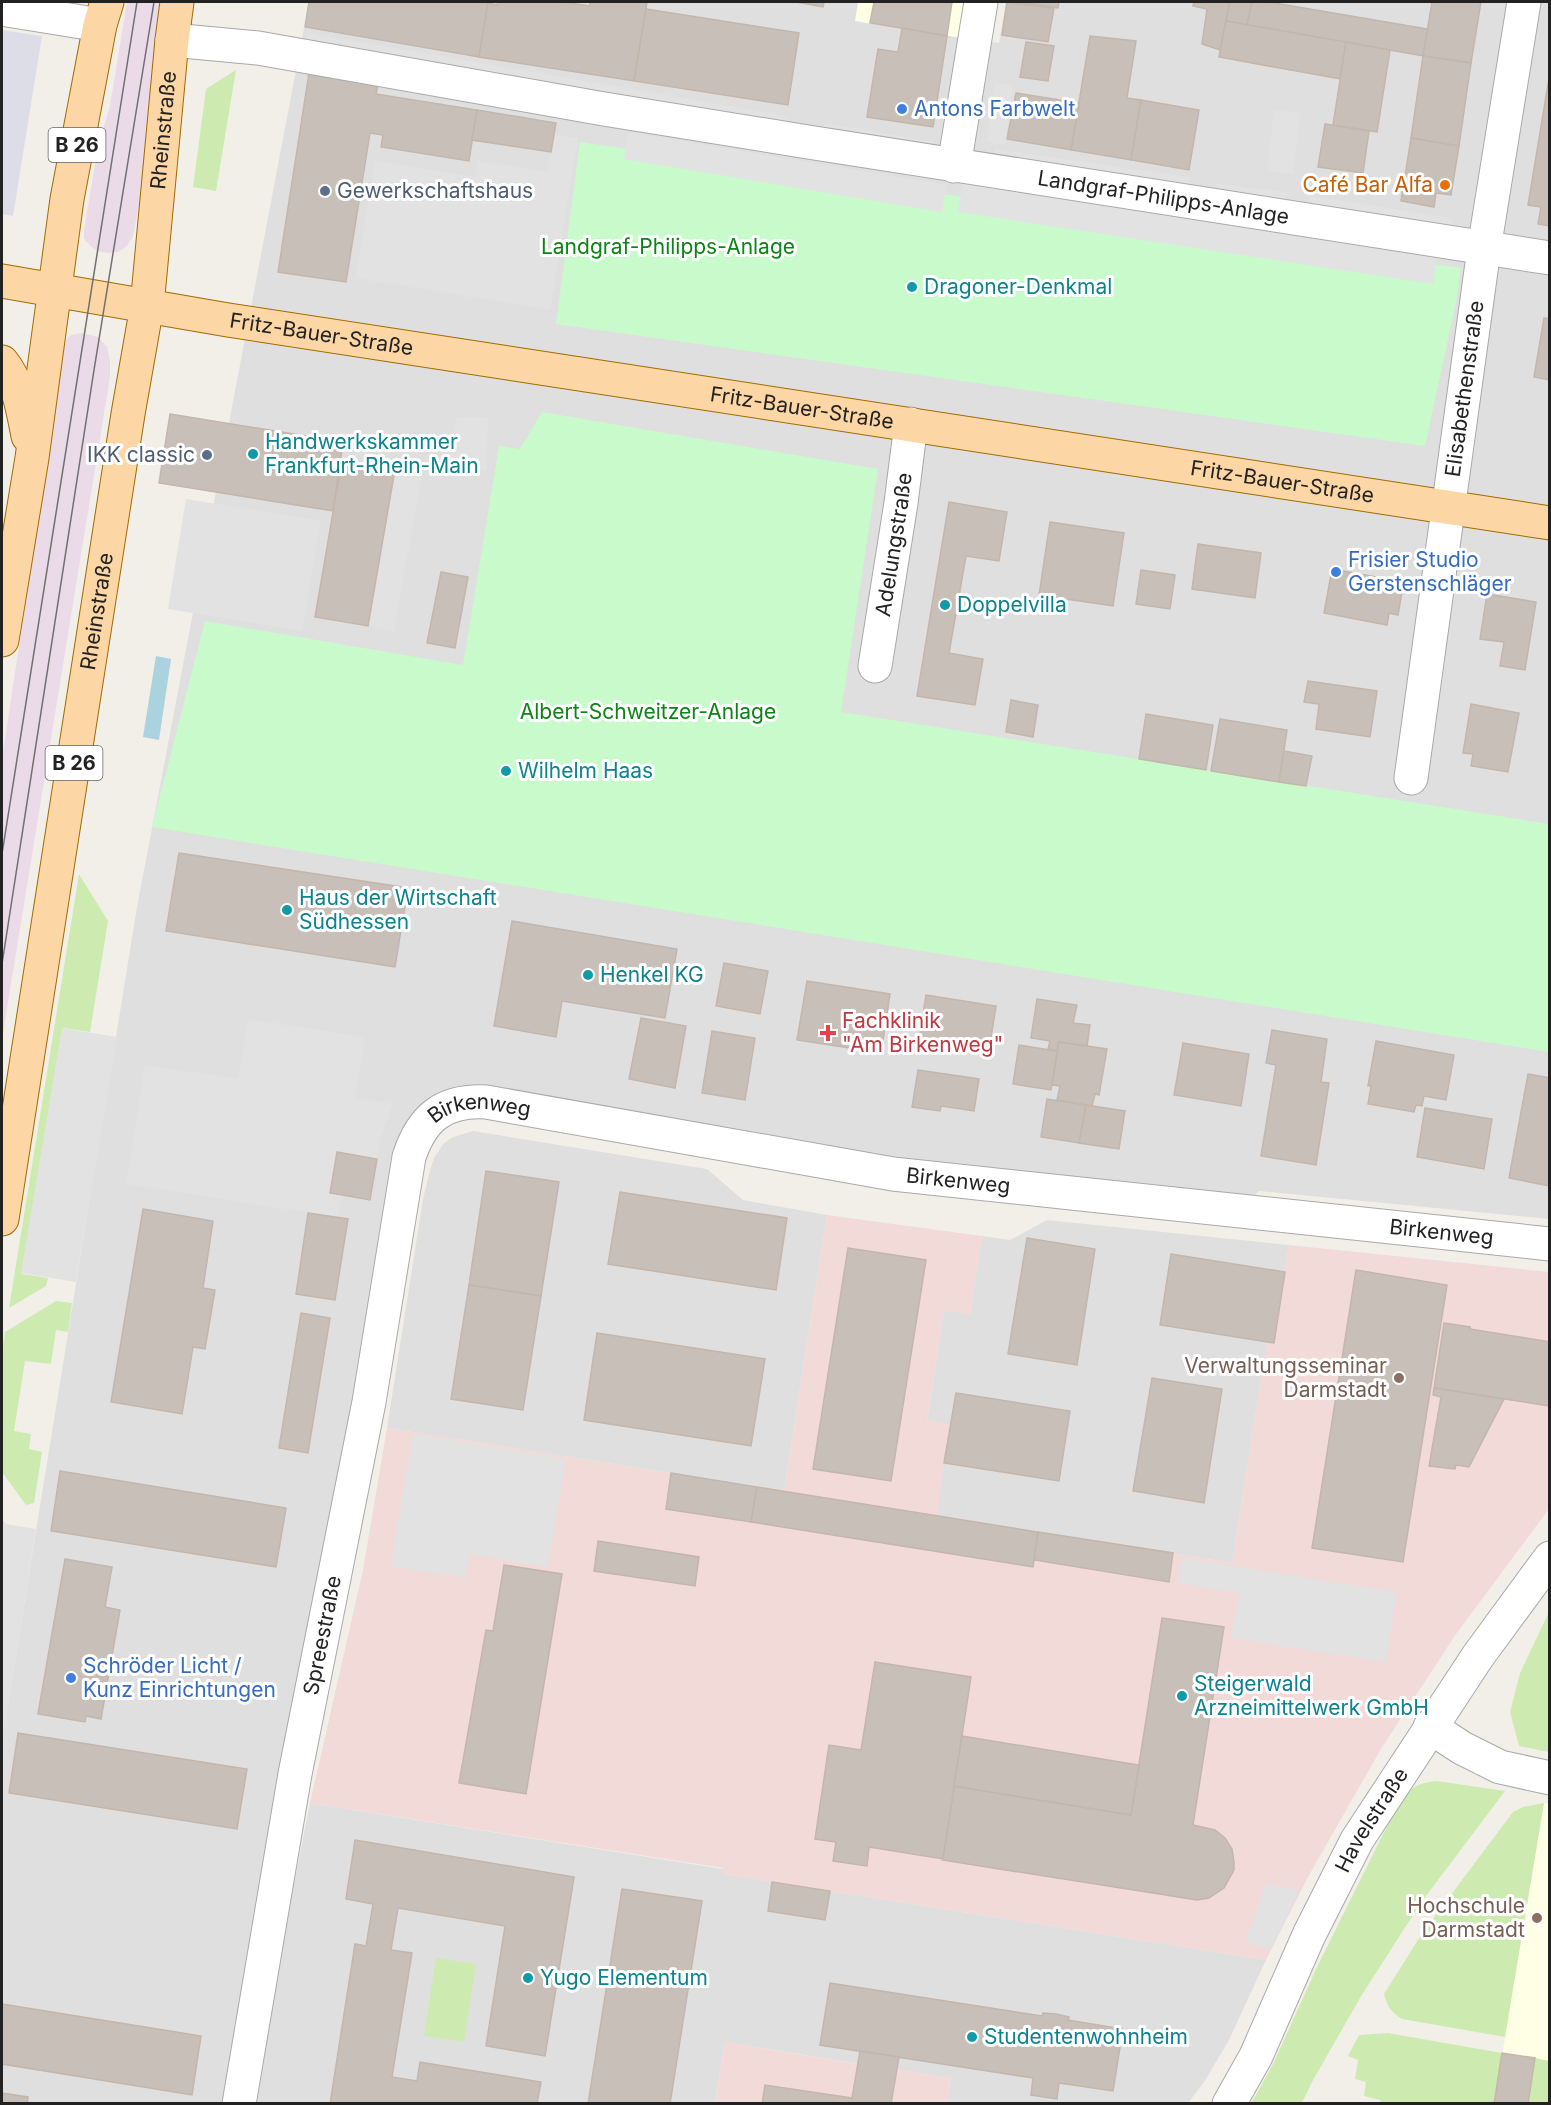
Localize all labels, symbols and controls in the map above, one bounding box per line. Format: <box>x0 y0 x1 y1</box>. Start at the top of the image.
street label: Rheinstraße <box>145 70 181 190</box>
place label: Antons Farbwelt <box>914 96 1075 121</box>
marker: Antons Farbwelt <box>895 102 909 116</box>
road number: B 26 <box>48 128 106 162</box>
street label: Landgraf-Philipps-Anlage <box>1036 165 1291 229</box>
place label: Café Bar Alfa <box>1302 172 1433 197</box>
place label: Gewerkschaftshaus <box>337 178 533 203</box>
marker: Café Bar Alfa <box>1438 178 1452 192</box>
marker: Gewerkschaftshaus <box>318 184 332 198</box>
park label: Landgraf-Philipps-Anlage <box>541 234 795 259</box>
place label: Dragoner-Denkmal <box>924 274 1112 299</box>
marker: Dragoner-Denkmal <box>905 280 919 294</box>
street label: Elisabethenstraße <box>1440 299 1489 478</box>
street label: Fritz-Bauer-Straße <box>228 307 415 360</box>
street label: Fritz-Bauer-Straße <box>708 381 896 434</box>
place label: Handwerkskammer Frankfurt-Rhein-Main <box>265 429 479 478</box>
place label: IKK classic <box>87 442 195 467</box>
marker: Handwerkskammer Frankfurt-Rhein-Main <box>246 447 260 461</box>
marker: IKK classic <box>200 448 214 462</box>
street label: Fritz-Bauer-Straße <box>1189 455 1376 508</box>
street label: Adelungstraße <box>870 471 917 618</box>
place label: Frisier Studio Gerstenschläger <box>1348 547 1512 596</box>
street label: Rheinstraße <box>75 551 118 672</box>
marker: Frisier Studio Gerstenschläger <box>1329 565 1343 579</box>
place label: Doppelvilla <box>957 592 1067 617</box>
marker: Doppelvilla <box>938 598 952 612</box>
park label: Albert-Schweitzer-Anlage <box>520 699 776 724</box>
road number: B 26 <box>46 746 103 780</box>
place label: Wilhelm Haas <box>518 758 653 783</box>
marker: Wilhelm Haas <box>499 764 513 778</box>
place label: Haus der Wirtschaft Südhessen <box>299 885 497 934</box>
marker: Haus der Wirtschaft Südhessen <box>280 903 294 917</box>
place label: Henkel KG <box>600 962 704 987</box>
marker: Henkel KG <box>581 968 595 982</box>
place label: Fachklinik "Am Birkenweg" <box>842 1008 1003 1057</box>
marker: Fachklinik "Am Birkenweg" <box>819 1024 837 1042</box>
street label: Birkenweg <box>423 1089 533 1128</box>
street label: Birkenweg <box>905 1162 1012 1198</box>
street label: Birkenweg <box>1388 1214 1495 1250</box>
place label: Verwaltungsseminar Darmstadt <box>1184 1353 1387 1402</box>
marker: Verwaltungsseminar Darmstadt <box>1392 1371 1406 1385</box>
street label: Spreestraße <box>298 1573 346 1697</box>
place label: Schröder Licht / Kunz Einrichtungen <box>83 1653 276 1702</box>
marker: Schröder Licht / Kunz Einrichtungen <box>64 1671 78 1685</box>
place label: Steigerwald Arzneimittelwerk GmbH <box>1194 1671 1429 1720</box>
marker: Steigerwald Arzneimittelwerk GmbH <box>1175 1689 1189 1703</box>
street label: Havelstraße <box>1330 1763 1413 1877</box>
place label: Hochschule Darmstadt <box>1407 1893 1525 1942</box>
marker: Hochschule Darmstadt <box>1530 1911 1544 1925</box>
place label: Yugo Elementum <box>540 1965 708 1990</box>
marker: Yugo Elementum <box>521 1971 535 1985</box>
place label: Studentenwohnheim <box>984 2024 1188 2049</box>
marker: Studentenwohnheim <box>965 2030 979 2044</box>

